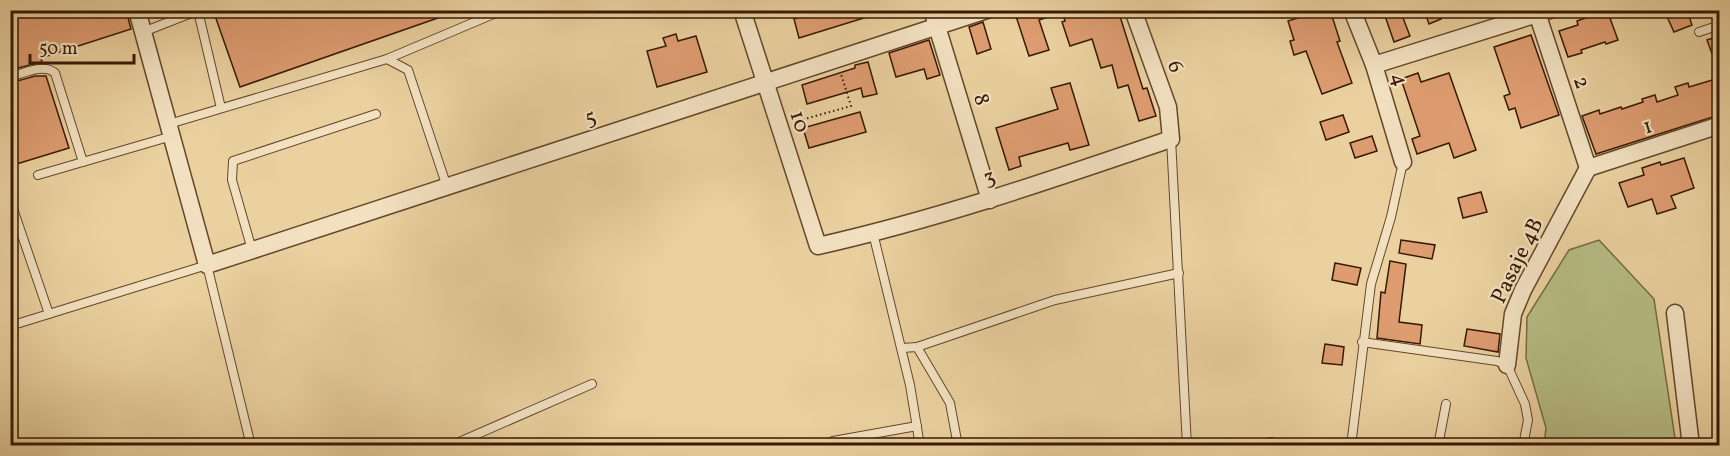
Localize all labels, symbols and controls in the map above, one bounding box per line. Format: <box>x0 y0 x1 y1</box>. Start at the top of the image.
scale bar <box>30 27 134 65</box>
text: 50 m <box>39 37 78 62</box>
street label: 6 <box>1158 56 1191 77</box>
street label: 4 <box>1382 69 1415 91</box>
street label: 2 <box>1564 72 1597 93</box>
street label: 8 <box>964 90 997 110</box>
street label: 5 <box>581 102 601 135</box>
street label: 10 <box>781 107 817 137</box>
street label: 1 <box>1639 111 1657 143</box>
street label: 3 <box>980 162 1000 195</box>
street label: Pasaje 4B <box>1484 213 1552 309</box>

